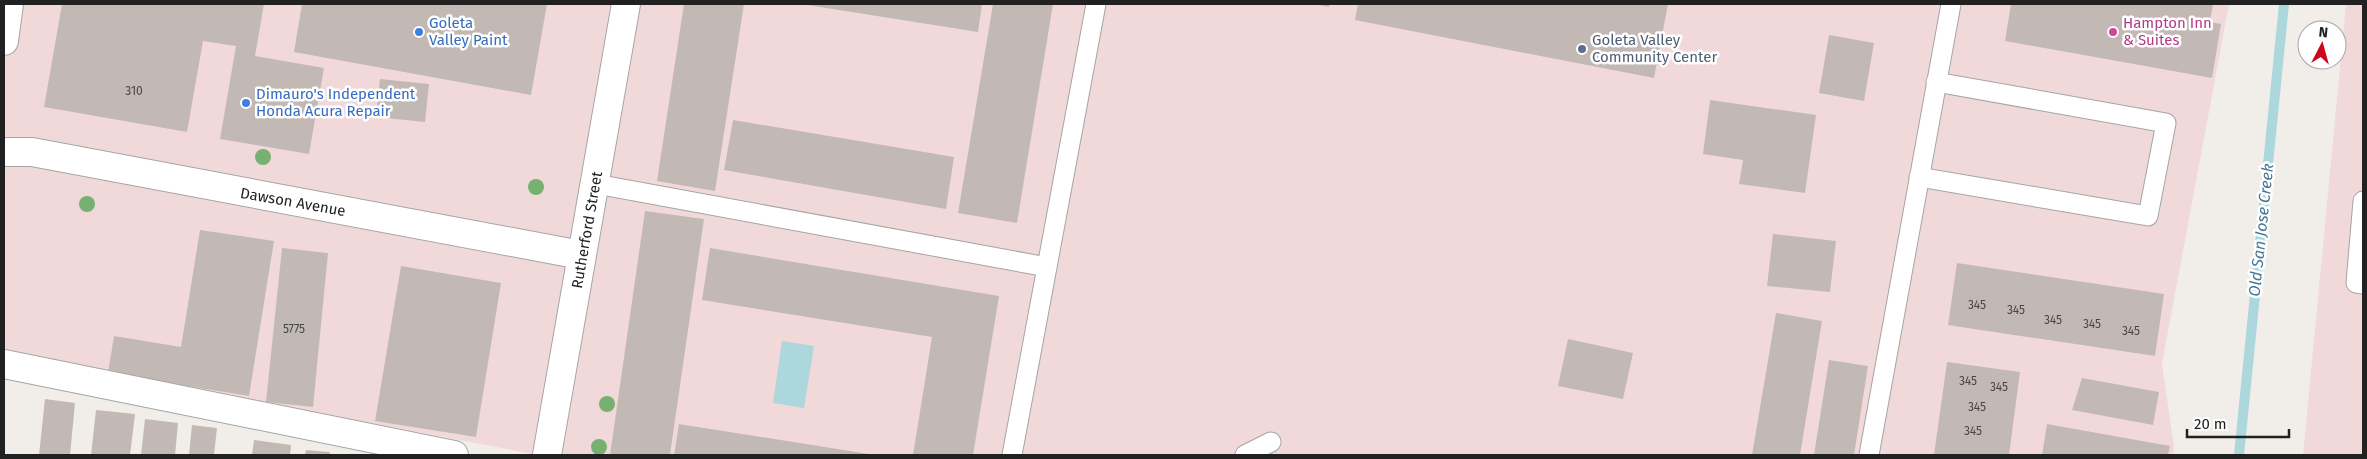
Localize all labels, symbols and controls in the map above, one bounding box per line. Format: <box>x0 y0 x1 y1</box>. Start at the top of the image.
place label: Goleta Valley Paint <box>429 14 508 49</box>
place label: Hampton Inn & Suites <box>2123 14 2212 49</box>
north arrow <box>2297 20 2347 70</box>
text: N <box>2318 24 2329 42</box>
marker: Goleta Valley Paint <box>413 26 425 38</box>
marker: Hampton Inn & Suites <box>2107 26 2119 38</box>
place label: Goleta Valley Community Center <box>1592 31 1717 66</box>
marker: Goleta Valley Community Center <box>1576 43 1588 55</box>
house number: 310 <box>125 84 143 98</box>
place label: Dimauro's Independent Honda Acura Repair <box>256 85 416 120</box>
marker: Dimauro's Independent Honda Acura Repair <box>240 97 252 109</box>
water label: Old San Jose Creek <box>2245 162 2277 297</box>
street label: Rutherford Street <box>568 169 606 290</box>
street label: Dawson Avenue <box>239 184 347 220</box>
house number: 345 <box>1968 298 1986 312</box>
house number: 345 <box>2007 303 2025 317</box>
house number: 345 <box>2044 313 2062 327</box>
house number: 345 <box>2083 317 2101 331</box>
house number: 5775 <box>283 322 305 336</box>
house number: 345 <box>2122 324 2140 338</box>
house number: 345 <box>1959 374 1977 388</box>
house number: 345 <box>1990 380 2008 394</box>
house number: 345 <box>1968 400 1986 414</box>
scale bar <box>2187 406 2290 438</box>
text: 20 m <box>2194 415 2227 433</box>
house number: 345 <box>1964 424 1982 438</box>

